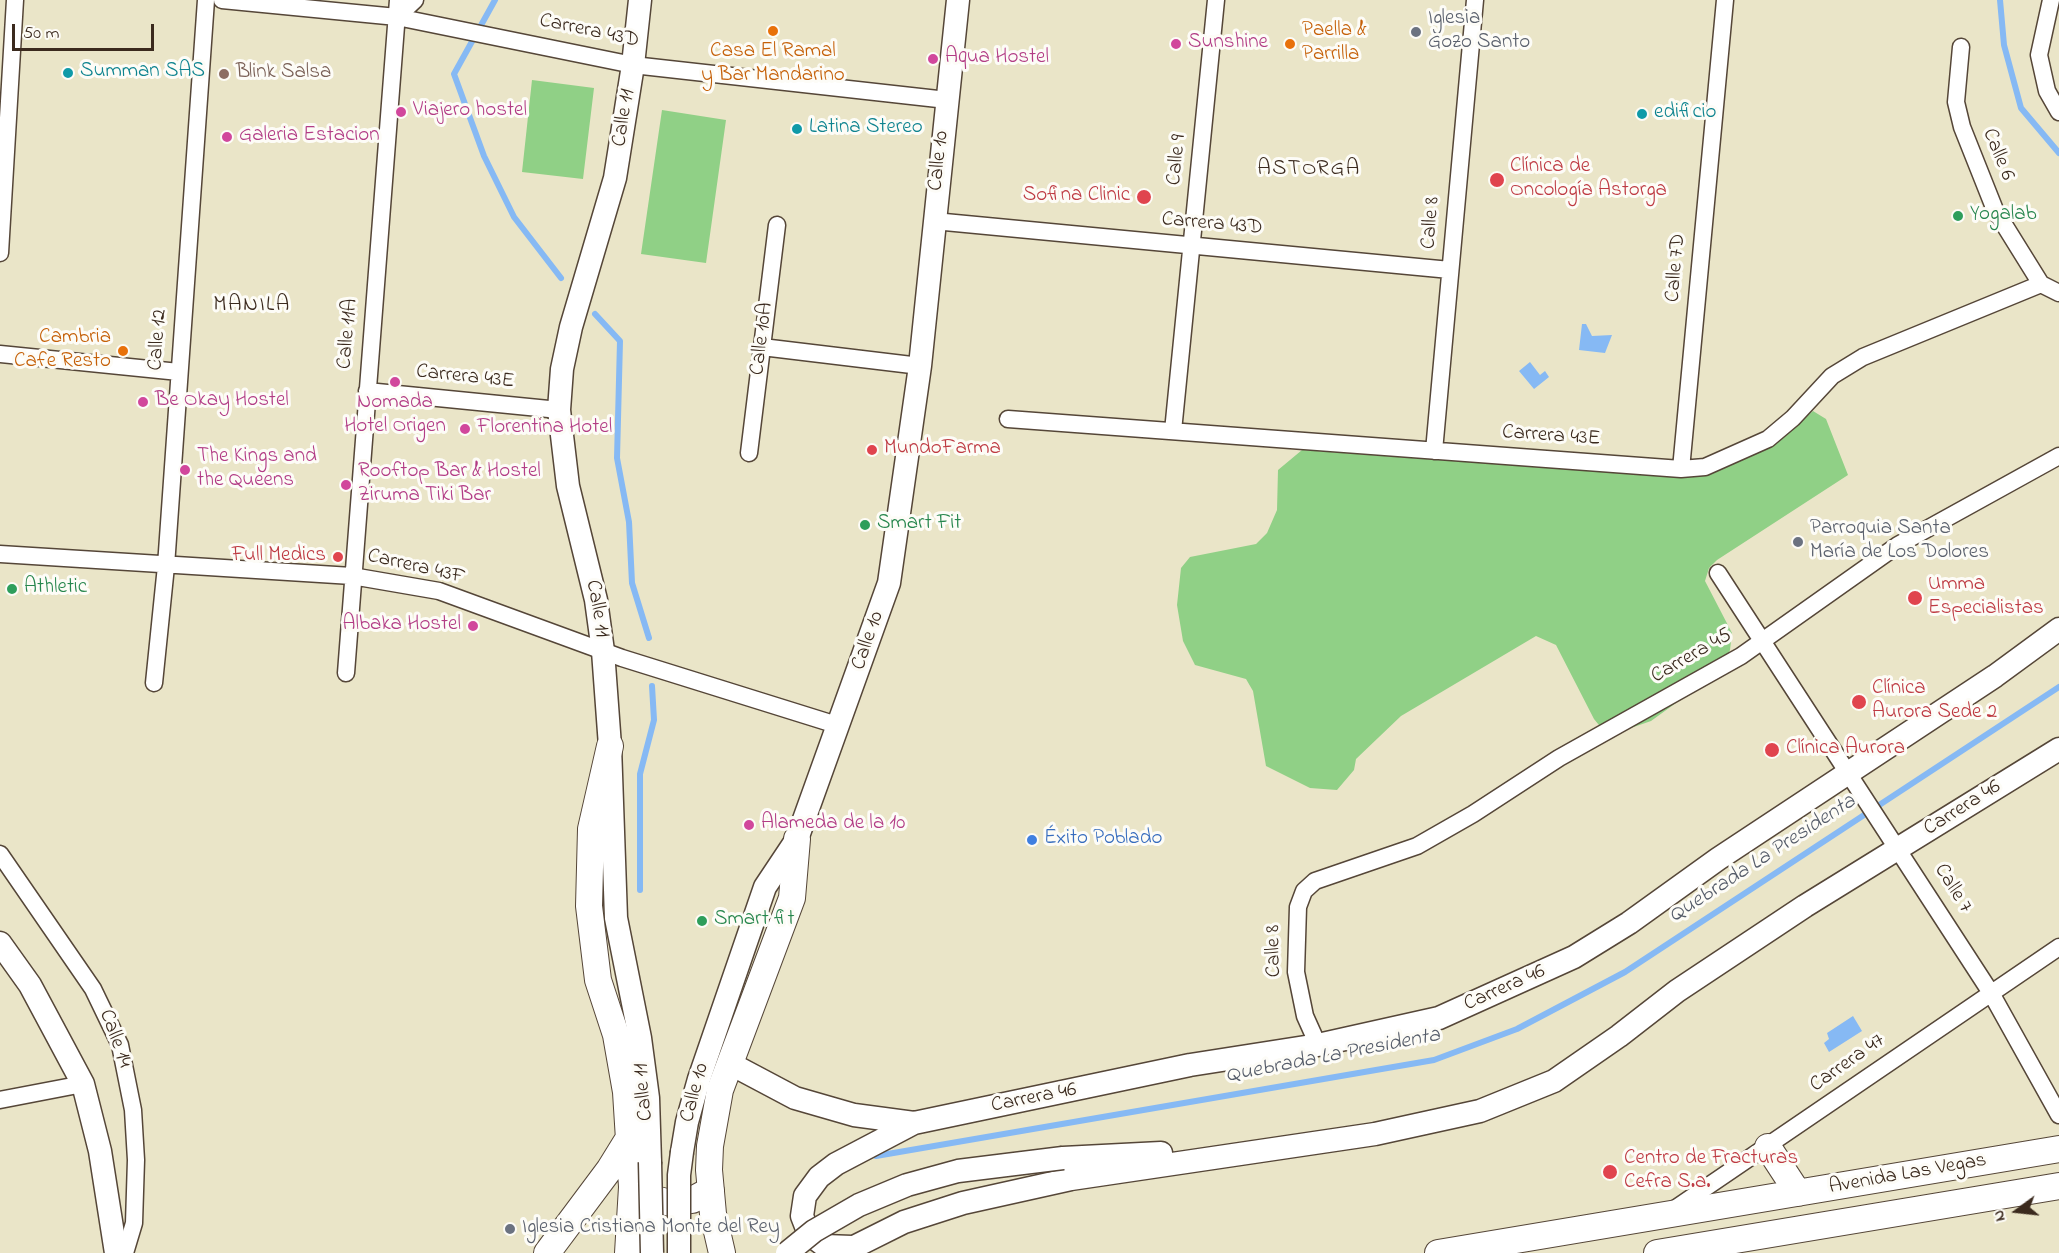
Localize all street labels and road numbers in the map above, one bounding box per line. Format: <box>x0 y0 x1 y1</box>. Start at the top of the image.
street label: Carrera 43D <box>537 9 641 55</box>
street label: Calle 11 <box>608 87 642 149</box>
street label: Calle 6 <box>1975 125 2019 185</box>
street label: Calle 10 <box>924 130 956 192</box>
street label: Calle 9 <box>1163 133 1193 187</box>
street label: Calle 8 <box>1417 196 1447 250</box>
street label: Carrera 43D <box>1161 208 1263 242</box>
street label: Calle 7D <box>1661 233 1693 303</box>
street label: Calle 11A <box>333 298 365 370</box>
street label: Calle 10A <box>746 301 780 377</box>
street label: Calle 12 <box>144 308 174 372</box>
street label: Carrera 43E <box>415 360 515 396</box>
street label: Carrera 43E <box>1501 421 1601 453</box>
street label: Carrera 43F <box>365 545 467 591</box>
street label: Calle 11 <box>579 578 613 640</box>
street label: Calle 10 <box>847 608 891 674</box>
street label: Carrera 45 <box>1647 624 1737 690</box>
street label: Carrera 46 <box>1920 775 2006 843</box>
street label: Calle 7 <box>1927 860 1977 918</box>
street label: Calle 8 <box>1262 925 1288 977</box>
street label: Carrera 46 <box>1460 960 1550 1018</box>
street label: Calle 14 <box>92 1007 136 1071</box>
street label: Carrera 47 <box>1806 1029 1890 1099</box>
street label: Calle 10 <box>676 1061 716 1125</box>
street label: Calle 11 <box>630 1062 660 1122</box>
street label: Carrera 46 <box>989 1078 1079 1120</box>
street label: Avenida Las Vegas <box>1827 1149 1989 1201</box>

